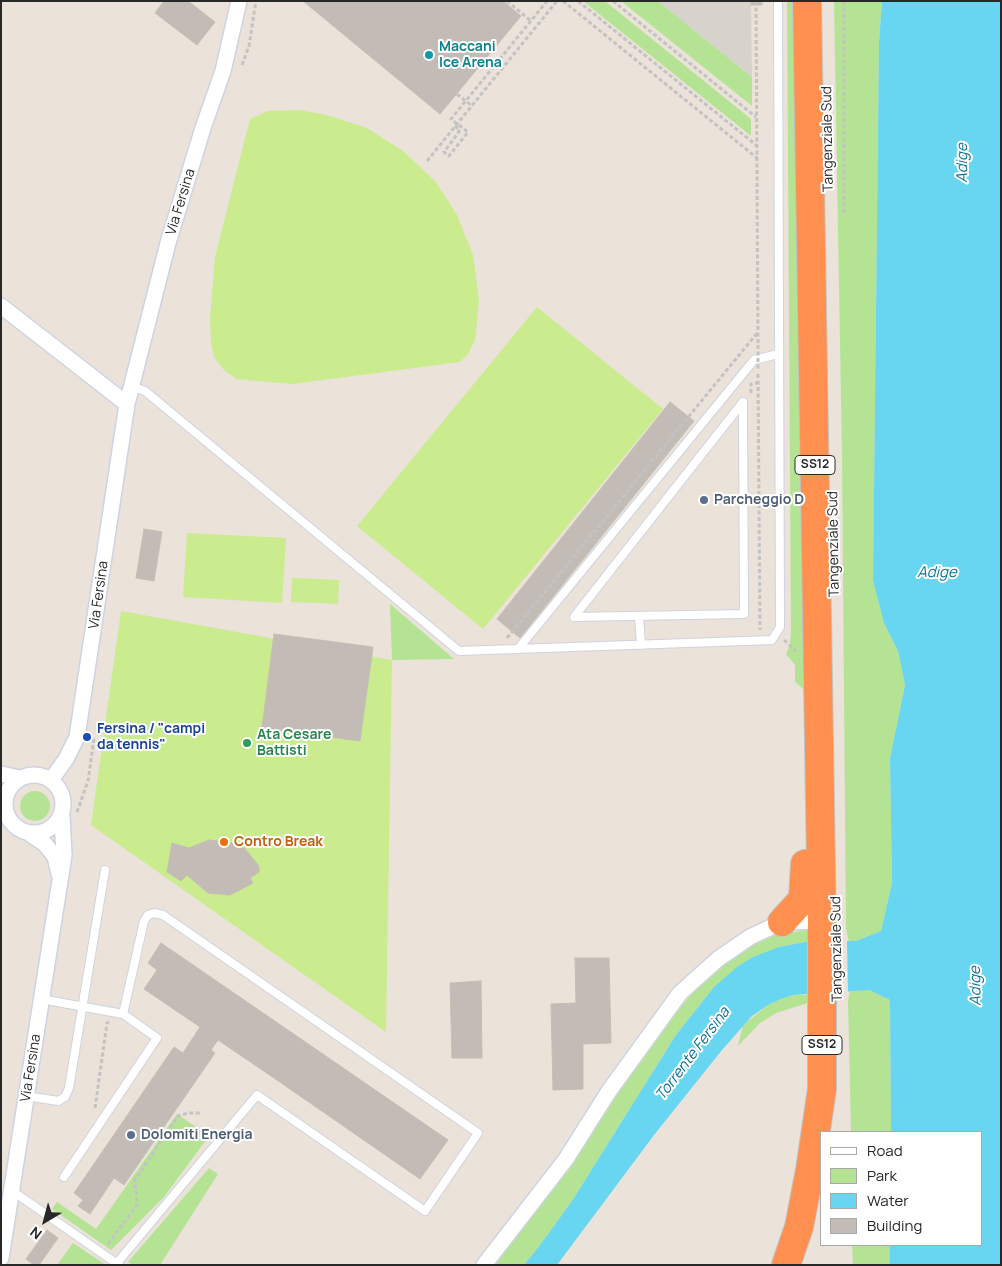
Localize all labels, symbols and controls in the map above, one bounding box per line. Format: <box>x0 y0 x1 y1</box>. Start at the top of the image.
place label: Maccani Ice Arena <box>439 39 502 72</box>
marker: Maccani Ice Arena <box>423 49 435 61</box>
street label: Tangenziale Sud <box>819 86 837 192</box>
water label: Adige <box>954 143 972 183</box>
street label: Via Fersina <box>163 167 199 237</box>
road number: SS12 <box>795 456 835 474</box>
street label: Tangenziale Sud <box>825 491 843 597</box>
place label: Parcheggio D <box>714 492 804 508</box>
marker: Parcheggio D <box>698 494 710 506</box>
street label: Via Fersina <box>86 560 112 630</box>
water label: Adige <box>917 564 957 582</box>
place label: Fersina / "campi da tennis" <box>97 721 205 754</box>
place label: Ata Cesare Battisti <box>257 727 331 760</box>
marker: Fersina / "campi da tennis" <box>81 731 93 743</box>
marker: Ata Cesare Battisti <box>241 737 253 749</box>
place label: Contro Break <box>234 834 323 850</box>
marker: Contro Break <box>218 836 230 848</box>
street label: Tangenziale Sud <box>828 896 846 1002</box>
water label: Adige <box>967 966 985 1006</box>
water label: Torrente Fersina <box>652 1004 734 1104</box>
street label: Via Fersina <box>17 1033 45 1103</box>
road number: SS12 <box>802 1036 842 1054</box>
place label: Dolomiti Energia <box>141 1127 253 1143</box>
marker: Dolomiti Energia <box>125 1129 137 1141</box>
legend <box>820 1131 982 1246</box>
text: Road <box>867 1140 903 1161</box>
text: Park <box>867 1165 897 1186</box>
text: Water <box>867 1190 909 1211</box>
north arrow <box>20 1196 70 1246</box>
text: Building <box>867 1215 922 1236</box>
text: N <box>26 1223 45 1244</box>

